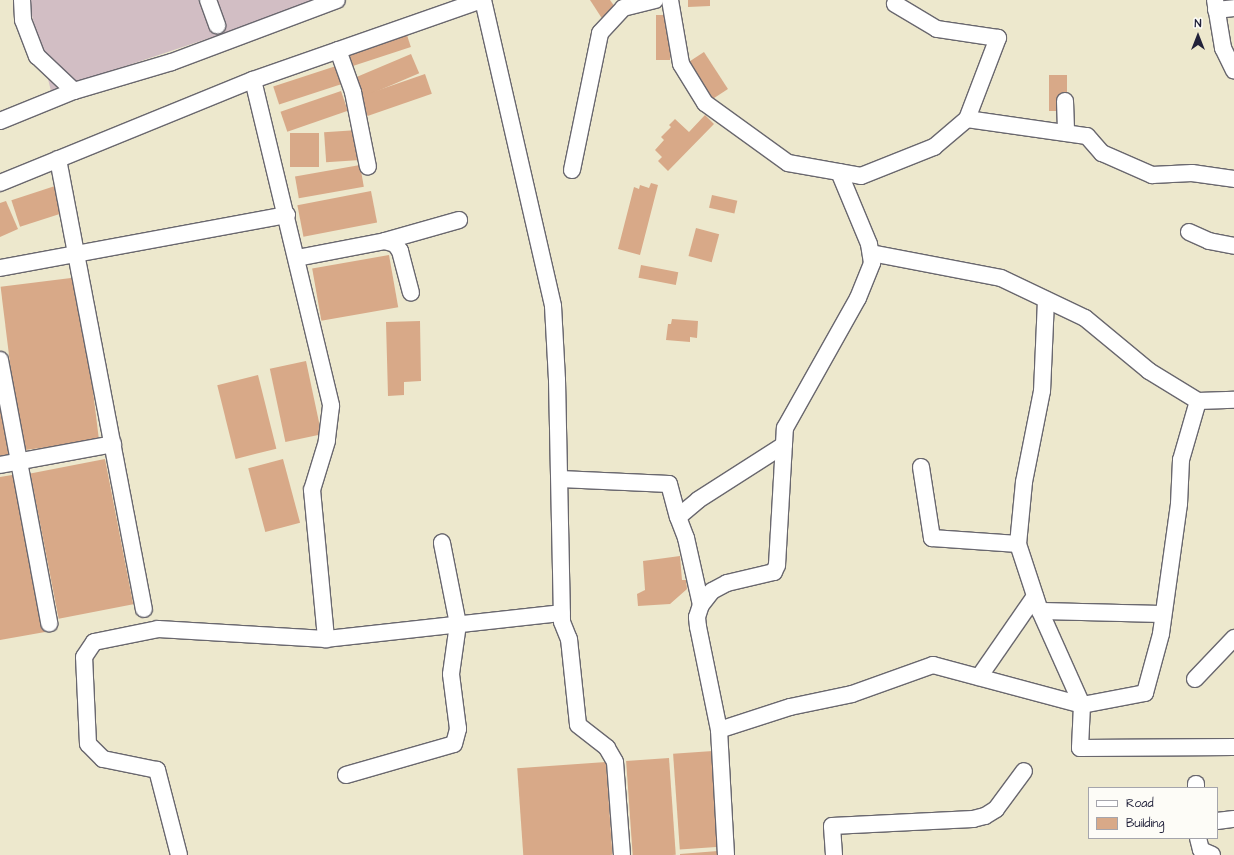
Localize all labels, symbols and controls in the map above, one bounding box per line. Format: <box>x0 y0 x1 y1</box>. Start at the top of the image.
north arrow <box>1178 16 1218 56</box>
text: N <box>1195 16 1201 31</box>
legend <box>1088 787 1218 839</box>
text: Road <box>1126 795 1154 812</box>
text: Building <box>1126 815 1164 832</box>

